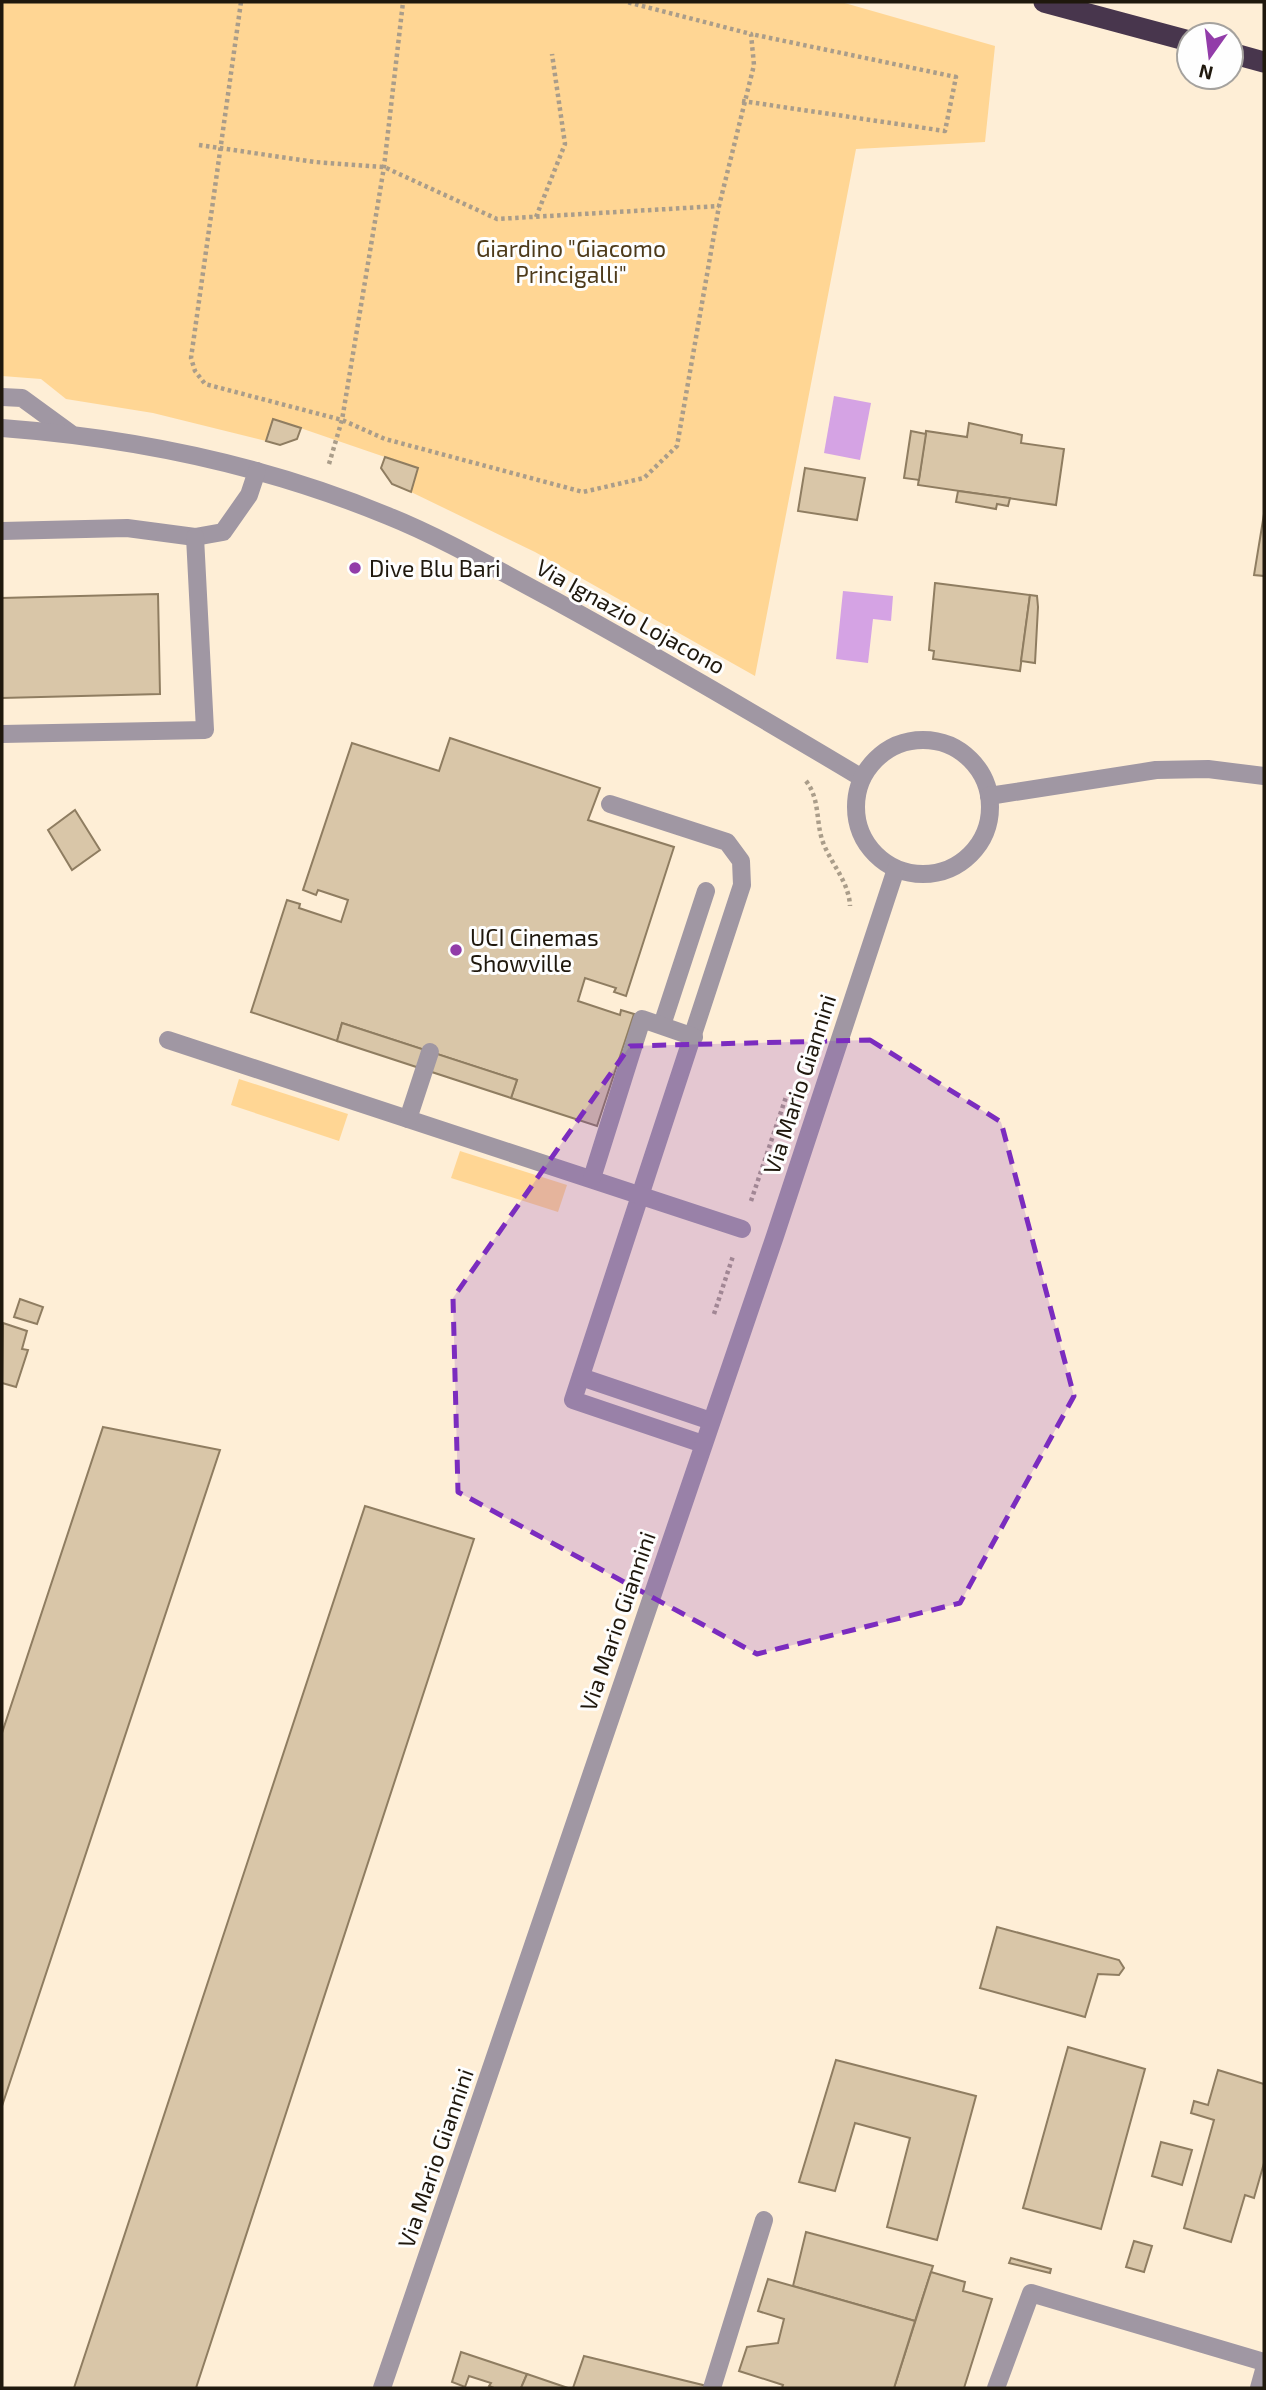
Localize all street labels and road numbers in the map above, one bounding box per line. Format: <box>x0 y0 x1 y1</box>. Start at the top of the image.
street label: Via Ignazio Lojacono <box>532 552 730 680</box>
street label: Via Mario Giannini <box>757 990 841 1178</box>
street label: Via Mario Giannini <box>573 1528 661 1714</box>
street label: Via Mario Giannini <box>391 2065 479 2251</box>

